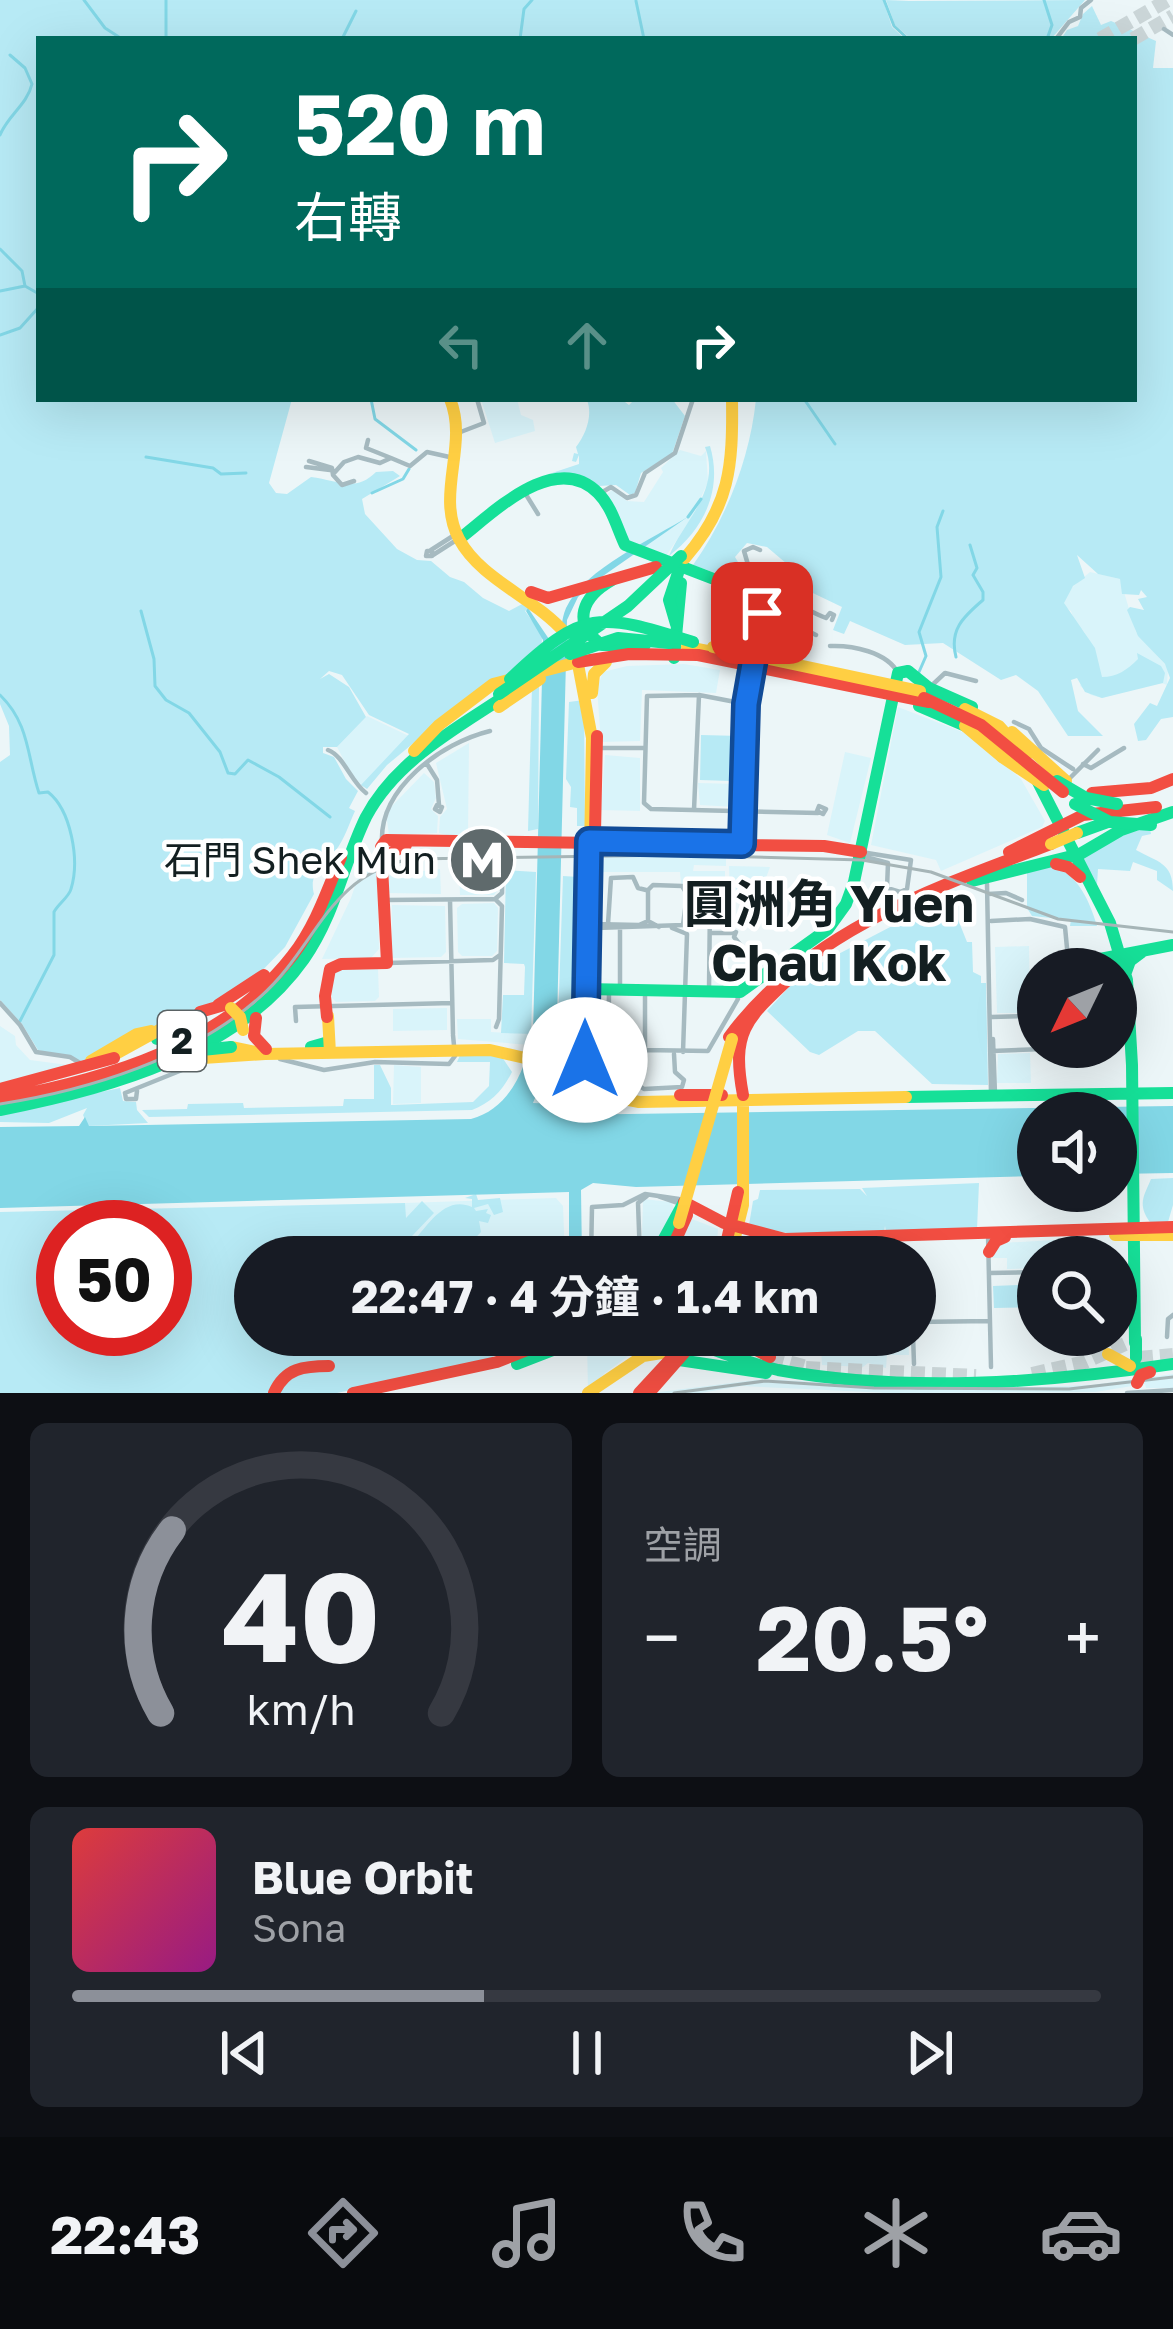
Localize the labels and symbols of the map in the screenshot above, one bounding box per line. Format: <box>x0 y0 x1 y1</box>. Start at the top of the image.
pin <box>711 562 813 664</box>
metro station icon: 石門 Shek Mun <box>447 825 517 895</box>
place label: 石門 Shek Mun <box>164 836 436 883</box>
district label: 圓洲角 Yuen Chau Kok <box>684 872 974 992</box>
north arrow <box>1017 948 1137 1068</box>
position arrow <box>522 997 648 1123</box>
road number: 2 <box>158 1011 206 1071</box>
speed limit sign: 50 <box>36 1200 192 1356</box>

